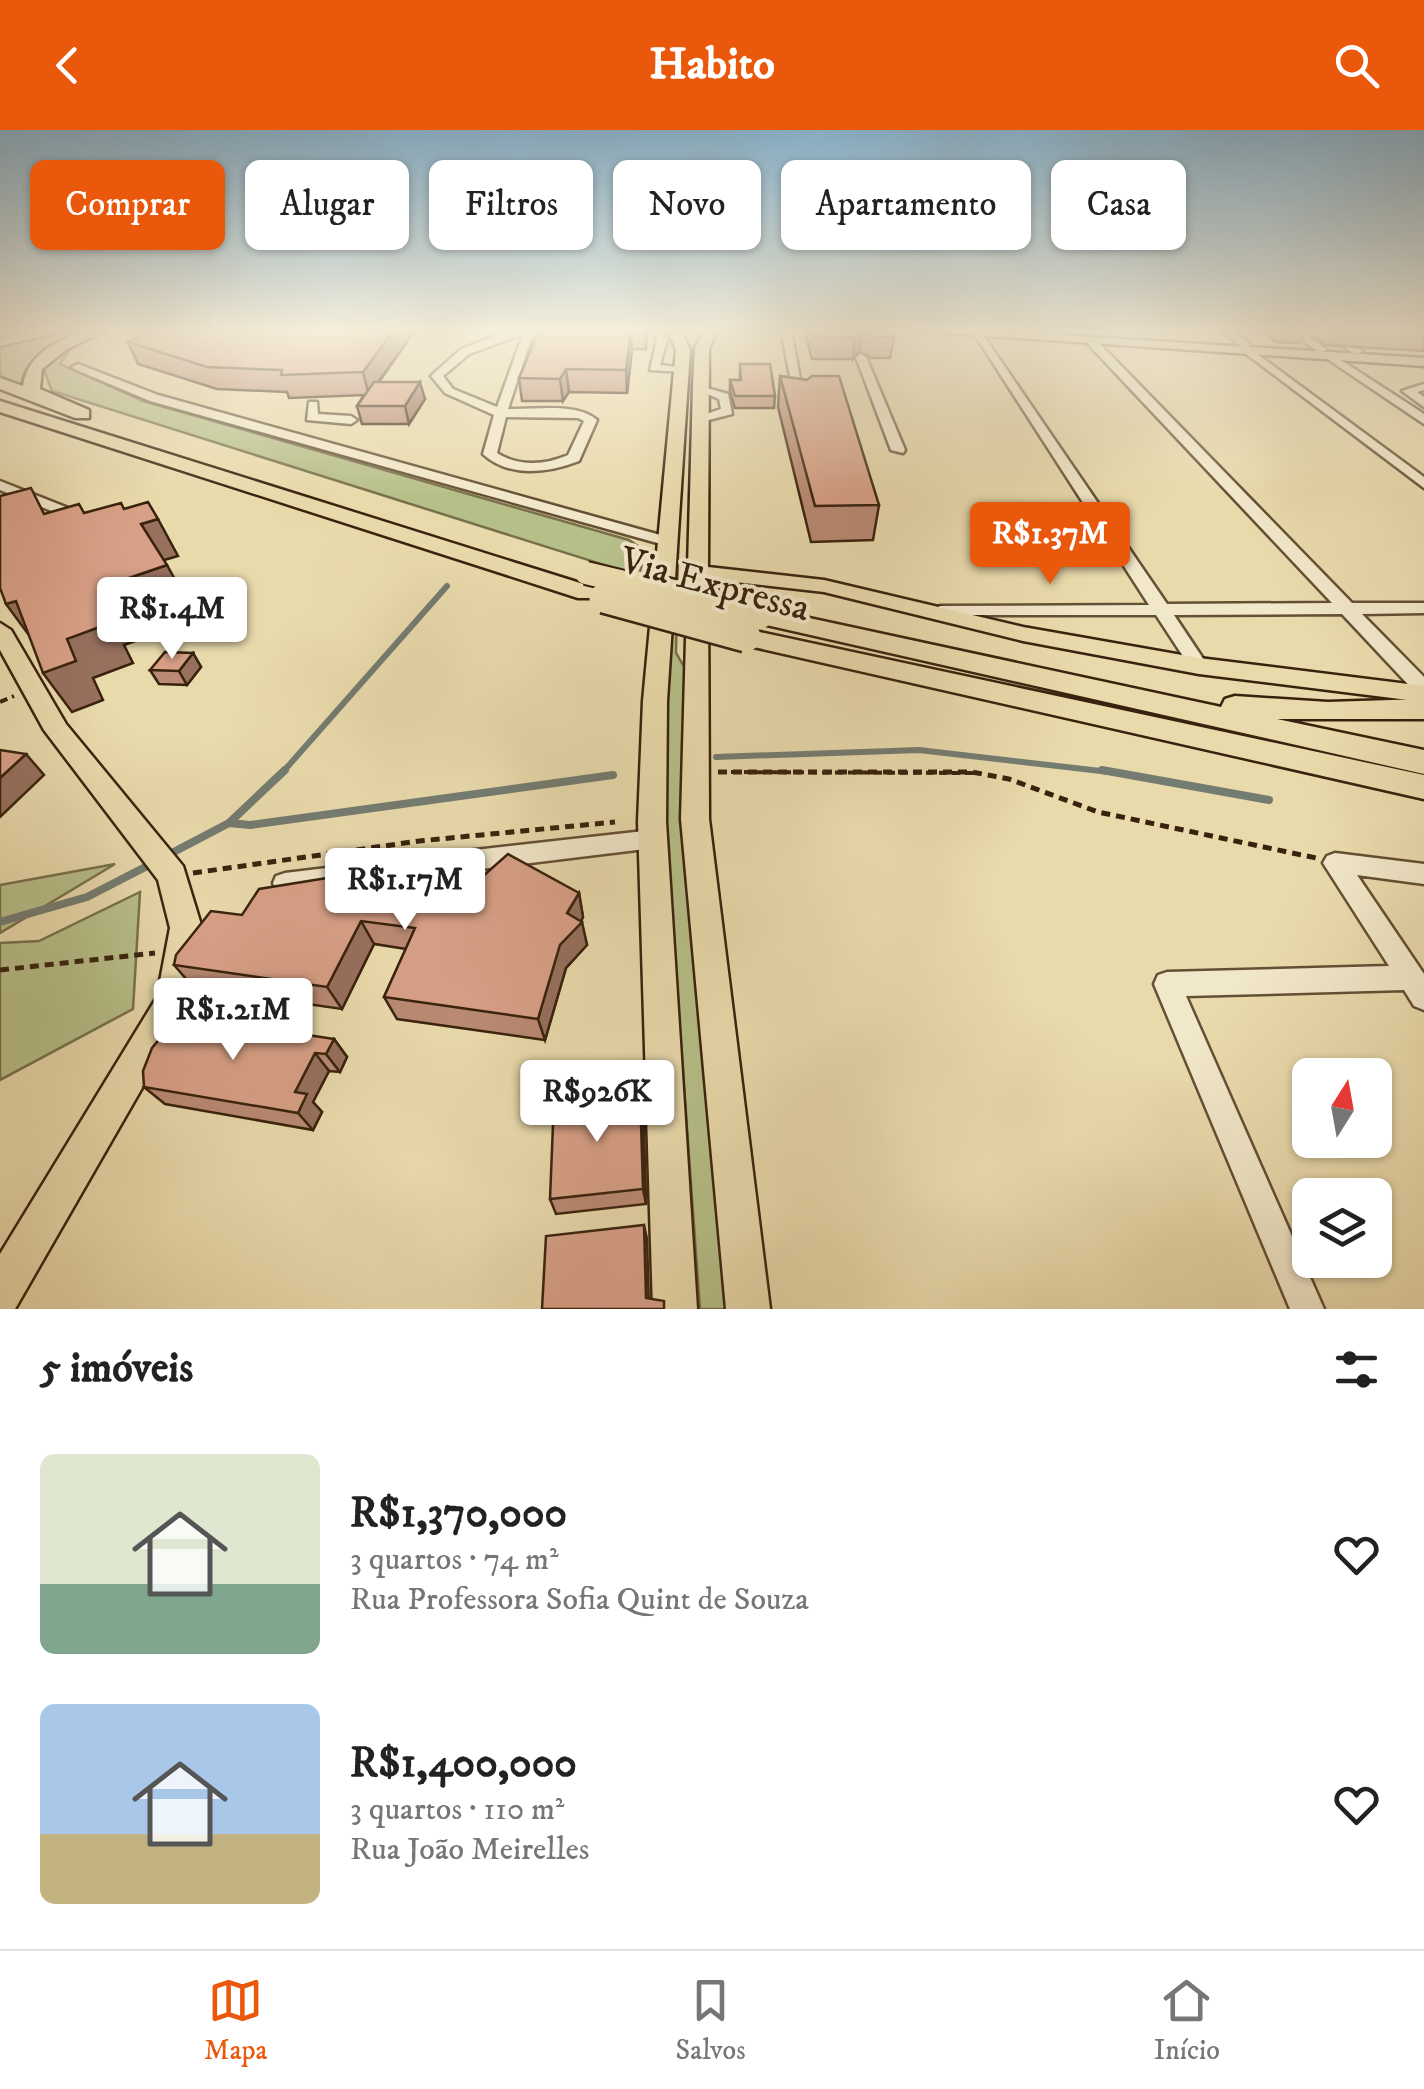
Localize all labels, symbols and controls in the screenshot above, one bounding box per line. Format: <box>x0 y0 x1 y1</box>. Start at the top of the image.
text: Habito <box>649 37 775 93</box>
icon: back <box>40 38 95 93</box>
icon: search <box>1329 38 1384 93</box>
chip: Comprar <box>30 160 225 250</box>
chip: Alugar <box>245 160 409 250</box>
chip: Filtros <box>429 160 593 250</box>
chip: Novo <box>613 160 761 250</box>
chip: Apartamento <box>781 160 1031 250</box>
chip: Casa <box>1051 160 1186 250</box>
pin: R$1.37M <box>958 502 1142 587</box>
text: R$1.37M <box>992 514 1108 554</box>
street label: Via Expressa <box>614 536 815 633</box>
pin: R$1.4M <box>91 577 253 662</box>
text: R$1.4M <box>119 589 225 629</box>
pin: R$1.17M <box>313 848 497 933</box>
text: R$1.17M <box>347 860 463 900</box>
pin: R$1.21M <box>141 978 325 1063</box>
text: R$1.21M <box>176 990 290 1030</box>
north arrow <box>1292 1058 1392 1158</box>
map controls <box>1292 1058 1392 1278</box>
pin: R$926K <box>516 1060 678 1145</box>
text: R$926K <box>542 1072 652 1112</box>
button: layers <box>1292 1178 1392 1278</box>
icon: filters <box>1329 1342 1384 1397</box>
text: 5 imóveis <box>40 1343 193 1395</box>
text: R$1,370,000 <box>350 1488 567 1540</box>
icon: home <box>120 1494 240 1614</box>
icon: heart <box>1329 1527 1384 1582</box>
text: 3 quartos · 74 m² <box>350 1540 559 1580</box>
text: Rua Professora Sofia Quint de Souza <box>350 1580 809 1620</box>
text: R$1,400,000 <box>350 1738 577 1790</box>
icon: home <box>120 1744 240 1864</box>
icon: heart <box>1329 1777 1384 1832</box>
text: 3 quartos · 110 m² <box>350 1790 564 1830</box>
text: Rua João Meirelles <box>350 1830 589 1870</box>
tab: Mapa <box>204 1973 267 2068</box>
tab: Salvos <box>676 1973 746 2068</box>
tab: Início <box>1154 1973 1220 2068</box>

